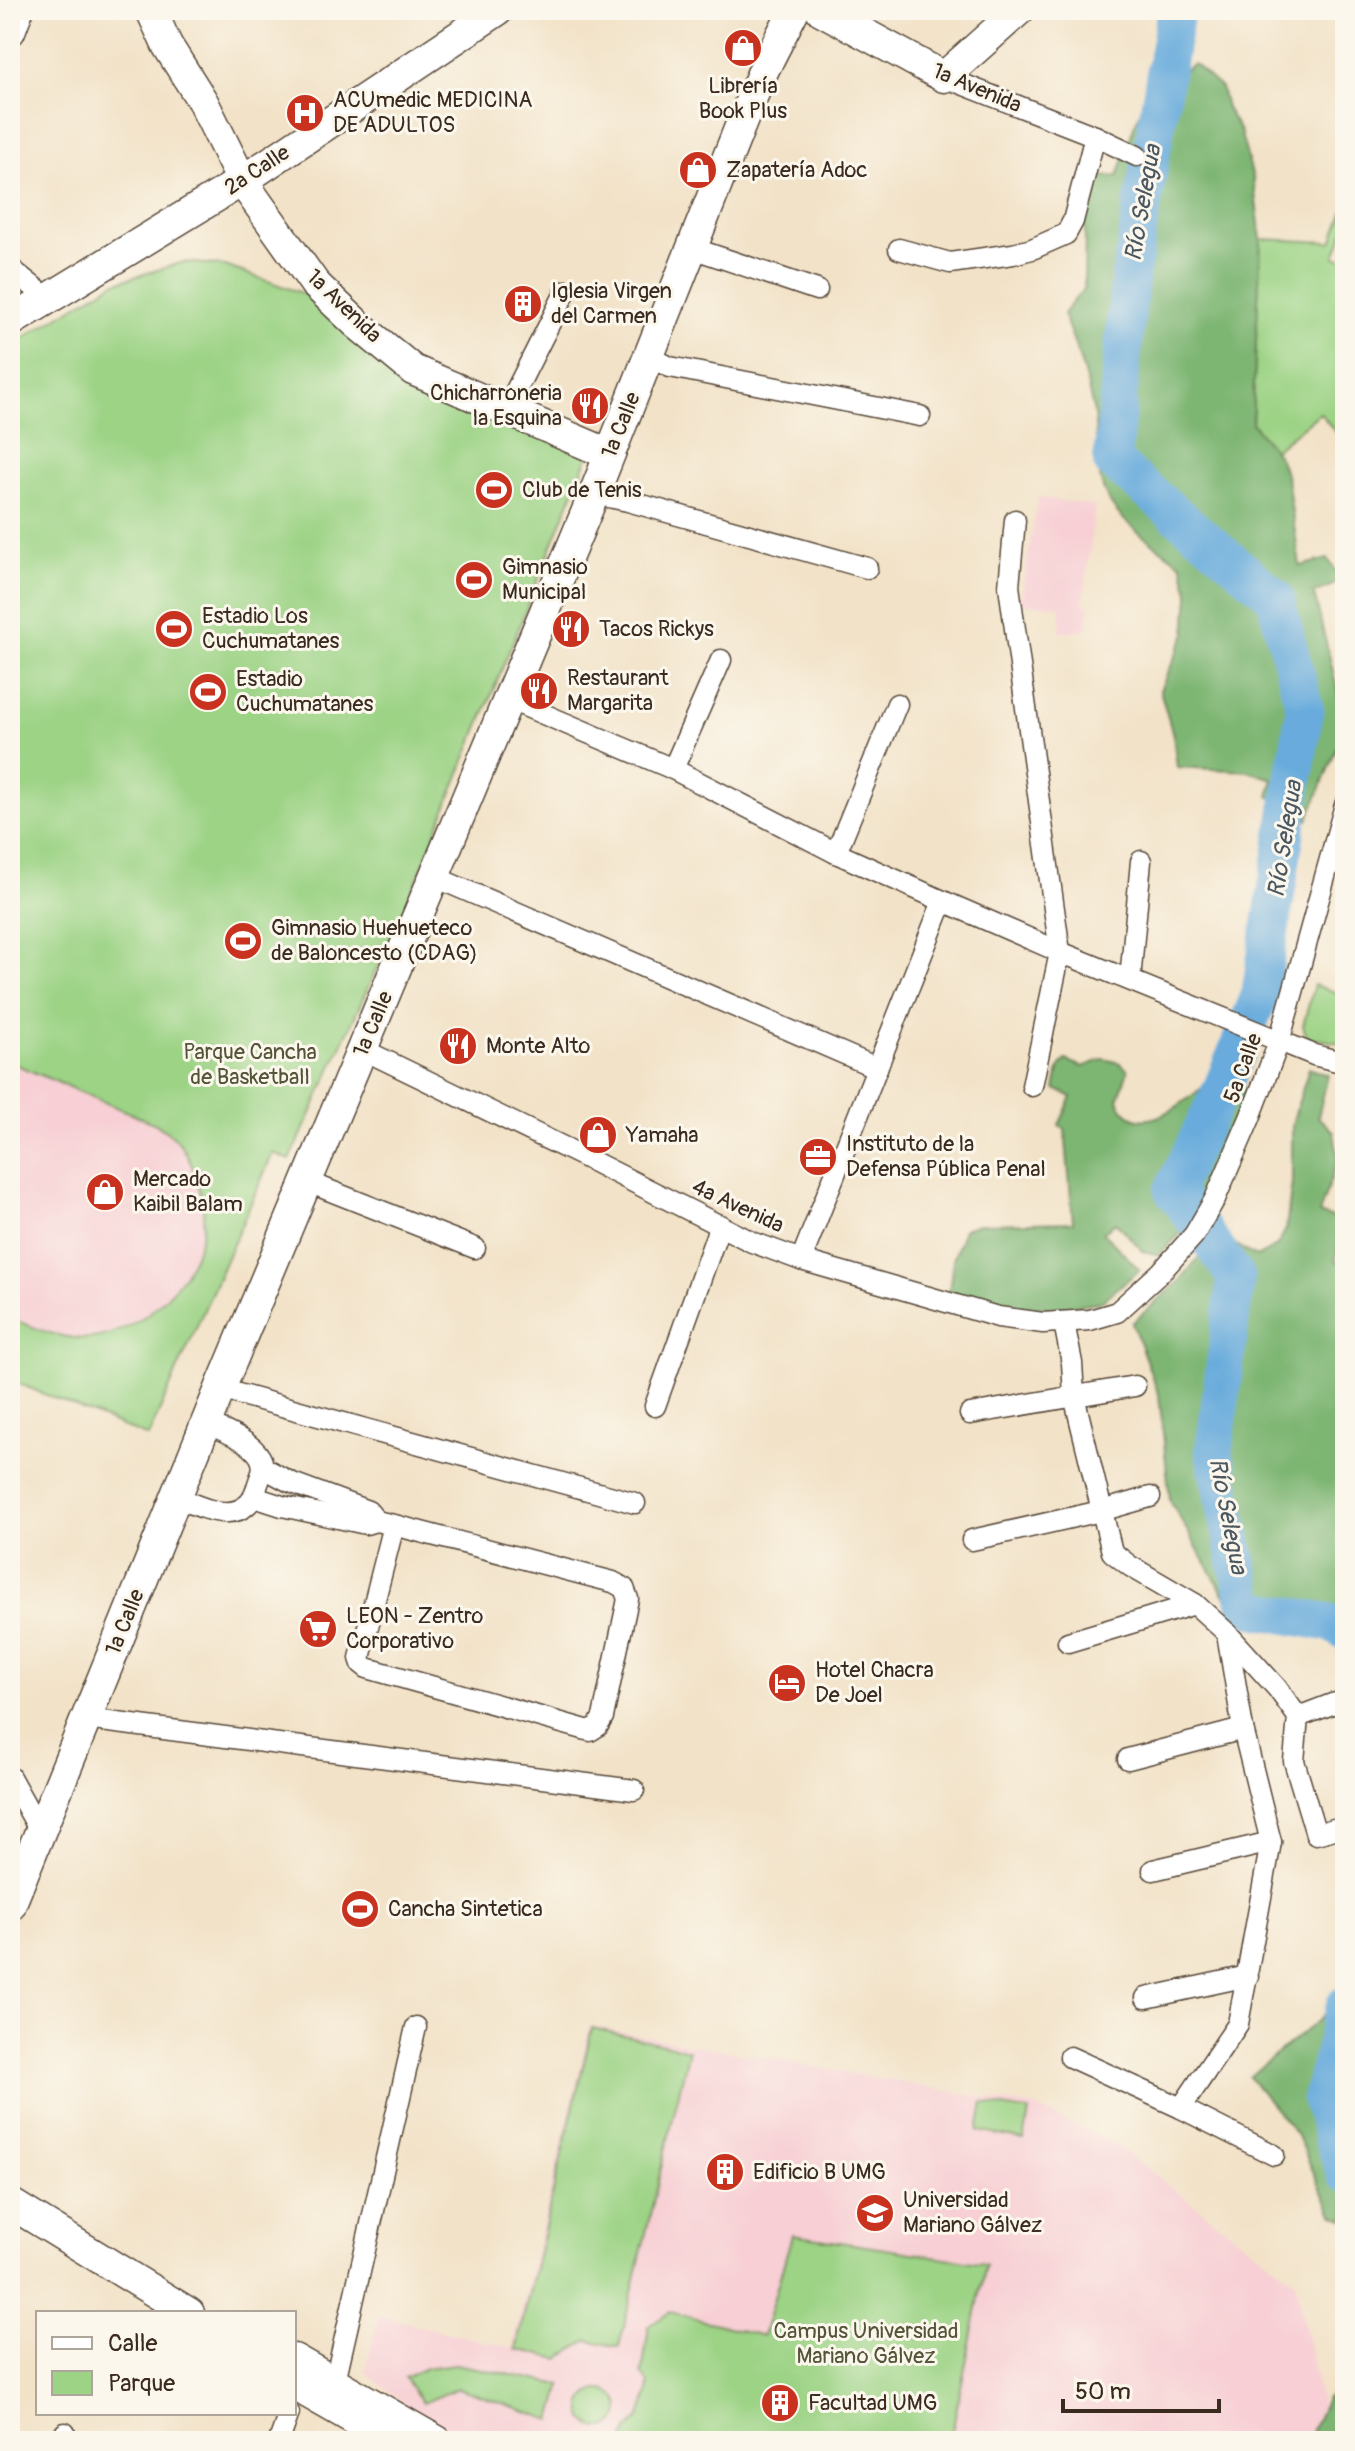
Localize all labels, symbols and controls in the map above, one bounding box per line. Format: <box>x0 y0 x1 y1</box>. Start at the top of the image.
shop icon: Librería Book Plus <box>722 27 764 69</box>
street label: 1a Avenida <box>928 57 1026 119</box>
place label: Librería Book Plus <box>699 72 787 125</box>
place label: ACUmedic MEDICINA DE ADULTOS <box>333 86 533 139</box>
hospital icon: ACUmedic MEDICINA DE ADULTOS <box>284 92 326 134</box>
street label: 2a Calle <box>219 138 295 201</box>
water label: Río Selegua <box>1119 141 1168 263</box>
shop icon: Zapatería Adoc <box>677 149 719 191</box>
place label: Zapatería Adoc <box>726 156 868 184</box>
street label: 1a Avenida <box>300 263 388 349</box>
place label: Iglesia Virgen del Carmen <box>551 277 672 330</box>
building icon: Iglesia Virgen del Carmen <box>502 283 544 325</box>
place label: Chicharroneria la Esquina <box>430 379 562 432</box>
restaurant icon: Chicharroneria la Esquina <box>569 385 611 427</box>
street label: 1a Calle <box>595 388 647 462</box>
sports icon: Club de Tenis <box>473 469 515 511</box>
place label: Club de Tenis <box>522 476 642 504</box>
place label: Gimnasio Municipal <box>502 553 588 606</box>
sports icon: Gimnasio Municipal <box>453 559 495 601</box>
place label: Estadio Los Cuchumatanes <box>202 602 339 655</box>
sports icon: Estadio Los Cuchumatanes <box>153 608 195 650</box>
restaurant icon: Tacos Rickys <box>550 608 592 650</box>
place label: Tacos Rickys <box>599 615 714 643</box>
place label: Restaurant Margarita <box>567 664 669 717</box>
place label: Estadio Cuchumatanes <box>236 665 373 718</box>
restaurant icon: Restaurant Margarita <box>518 670 560 712</box>
sports icon: Estadio Cuchumatanes <box>187 671 229 713</box>
water label: Río Selegua <box>1261 777 1309 899</box>
place label: Gimnasio Huehueteco de Baloncesto (CDAG) <box>271 914 478 967</box>
sports icon: Gimnasio Huehueteco de Baloncesto (CDAG) <box>222 920 264 962</box>
street label: 1a Calle <box>347 987 399 1061</box>
restaurant icon: Monte Alto <box>437 1025 479 1067</box>
street label: 5a Calle <box>1218 1029 1269 1107</box>
place label: Monte Alto <box>486 1032 591 1060</box>
park label: Parque Cancha de Basketball <box>183 1038 317 1091</box>
shop icon: Yamaha <box>577 1114 619 1156</box>
place label: Yamaha <box>625 1121 698 1149</box>
place label: Instituto de la Defensa Pública Penal <box>846 1130 1046 1183</box>
office icon: Instituto de la Defensa Pública Penal <box>797 1136 839 1178</box>
place label: Mercado Kaibil Balam <box>133 1165 243 1218</box>
shop icon: Mercado Kaibil Balam <box>84 1171 126 1213</box>
street label: 4a Avenida <box>687 1173 789 1239</box>
water label: Río Selegua <box>1203 1456 1254 1578</box>
street label: 1a Calle <box>99 1585 151 1659</box>
place label: LEON - Zentro Corporativo <box>346 1602 484 1655</box>
supermarket icon: LEON - Zentro Corporativo <box>297 1608 339 1650</box>
place label: Hotel Chacra De Joel <box>815 1656 934 1709</box>
hotel icon: Hotel Chacra De Joel <box>766 1662 808 1704</box>
sports icon: Cancha Sintetica <box>339 1888 381 1930</box>
place label: Cancha Sintetica <box>388 1895 543 1923</box>
building icon: Edificio B UMG <box>704 2151 746 2193</box>
place label: Edificio B UMG <box>753 2158 886 2186</box>
place label: Universidad Mariano Gálvez <box>903 2186 1042 2239</box>
school or university icon: Universidad Mariano Gálvez <box>854 2192 896 2234</box>
legend <box>36 2311 296 2415</box>
park label: Campus Universidad Mariano Gálvez <box>773 2317 959 2370</box>
text: Calle <box>108 2329 157 2358</box>
scale bar <box>1063 2363 1219 2413</box>
text: Parque <box>108 2369 175 2398</box>
text: 50 m <box>1075 2377 1131 2406</box>
building icon: Facultad UMG <box>759 2382 801 2424</box>
place label: Facultad UMG <box>808 2389 937 2417</box>

